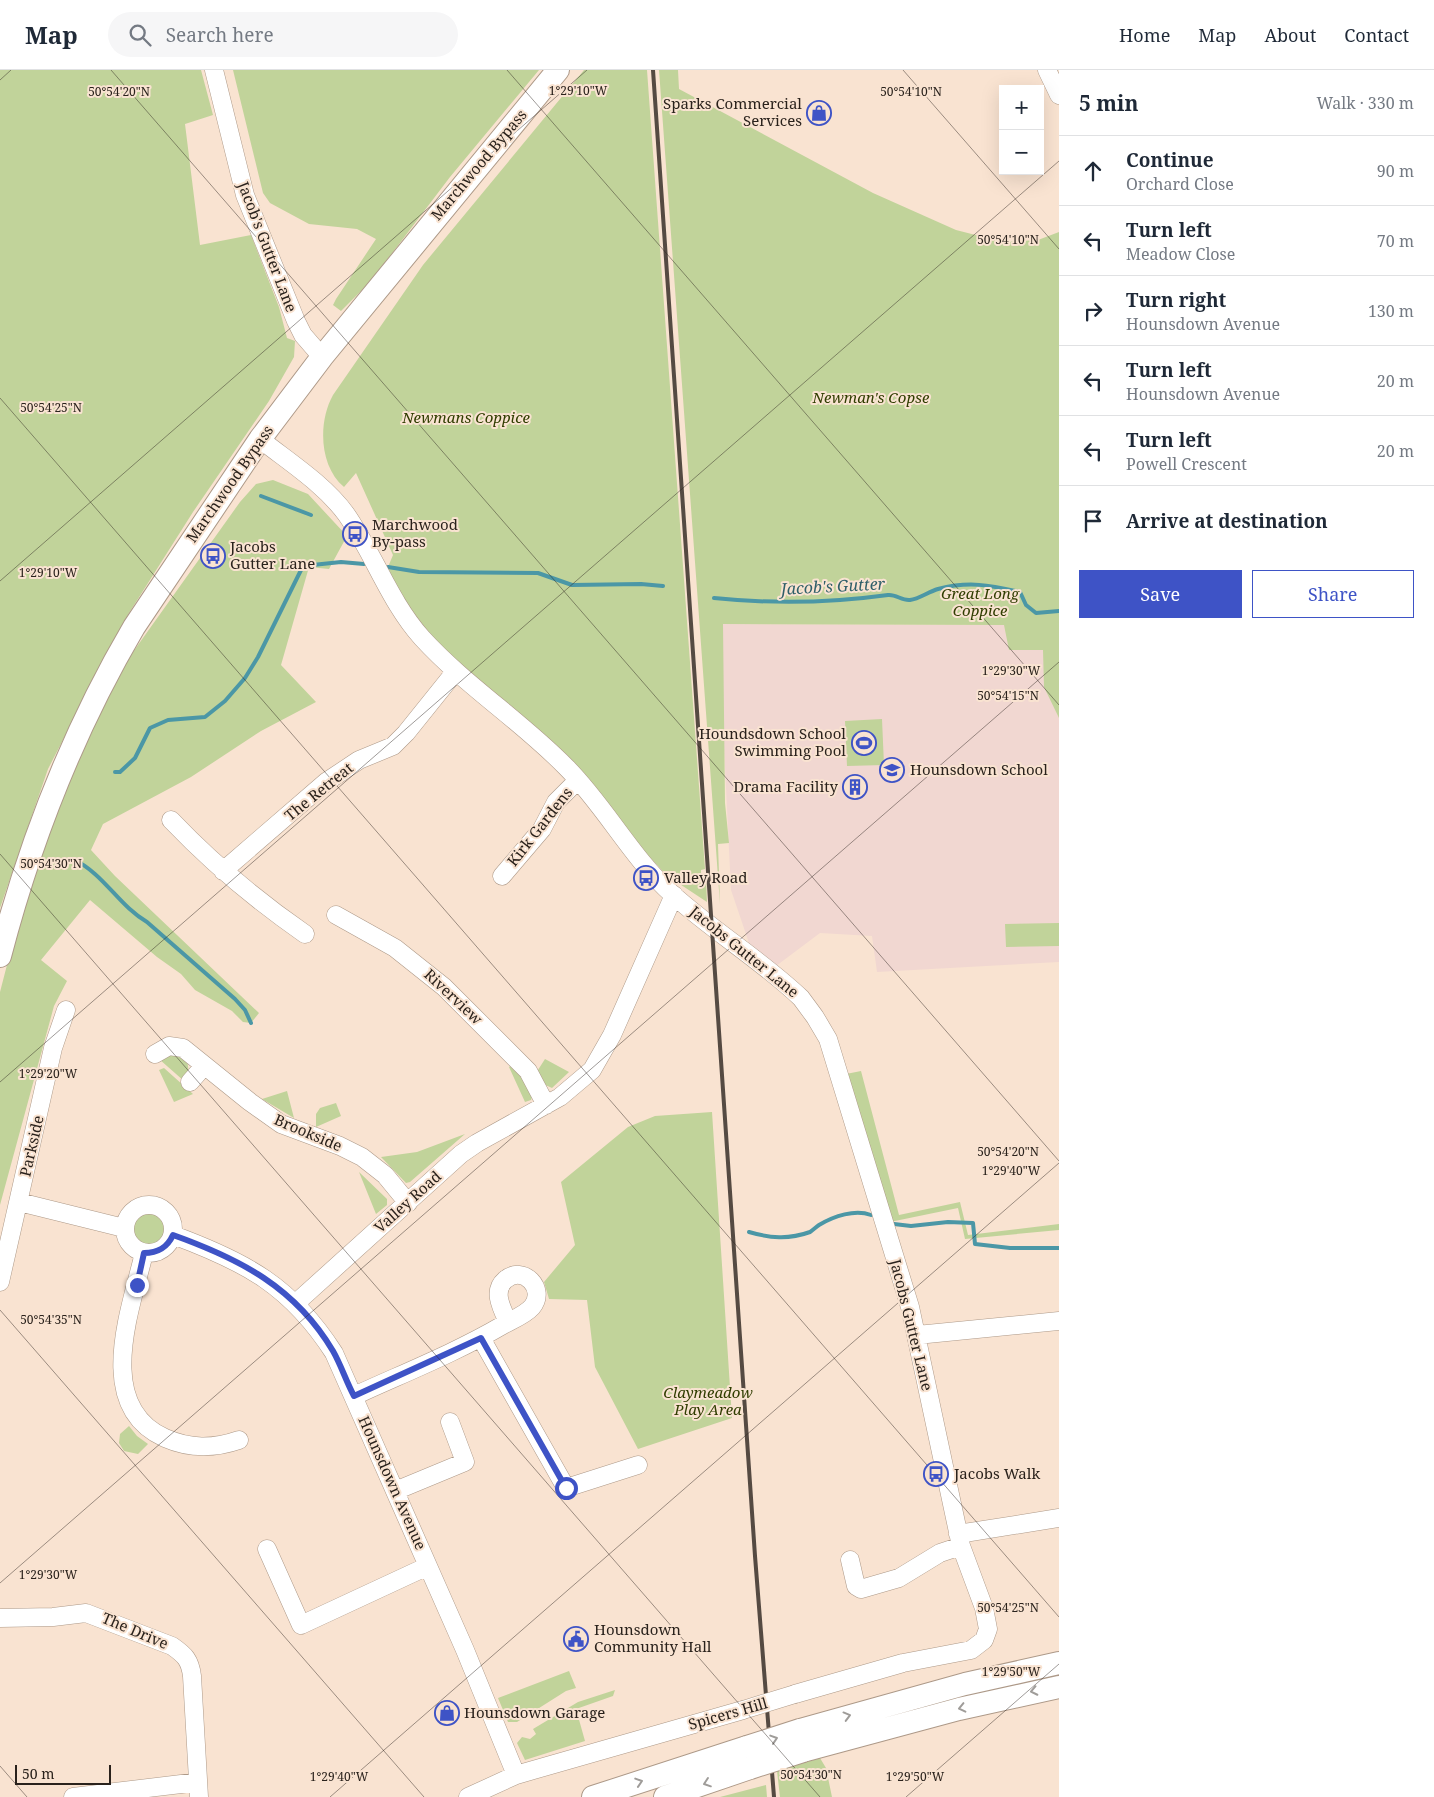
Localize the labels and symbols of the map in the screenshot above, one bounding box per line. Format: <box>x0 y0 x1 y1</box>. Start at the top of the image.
text: 1°29'10"W <box>549 82 608 99</box>
text: 50°54'20"N <box>88 83 150 100</box>
text: 50°54'10"N <box>880 83 942 100</box>
place label: Sparks Commercial Services <box>663 93 802 130</box>
shop icon: Sparks Commercial Services <box>806 100 832 126</box>
street label: Marchwood Bypass <box>426 105 531 224</box>
street label: Jacob's Gutter Lane <box>233 178 302 315</box>
text: 50°54'10"N <box>977 231 1039 248</box>
park label: Newman's Copse <box>812 387 930 407</box>
text: 50°54'25"N <box>20 399 82 416</box>
park label: Newmans Coppice <box>401 407 530 427</box>
street label: Marchwood Bypass <box>181 421 277 546</box>
place label: Marchwood By-pass <box>372 514 458 551</box>
bus stop icon: Marchwood By-pass <box>342 521 368 547</box>
place label: Jacobs Gutter Lane <box>229 536 315 573</box>
bus stop icon: Jacobs Gutter Lane <box>200 543 226 569</box>
text: 1°29'10"W <box>19 564 78 581</box>
water label: Jacob's Gutter <box>777 572 886 600</box>
park label: Great Long Coppice <box>941 583 1020 620</box>
text: 1°29'30"W <box>982 662 1041 679</box>
text: 50°54'15"N <box>977 687 1039 704</box>
place label: Houndsdown School Swimming Pool <box>699 723 846 760</box>
sports icon: Houndsdown School Swimming Pool <box>851 730 877 756</box>
street label: The Retreat <box>280 757 357 825</box>
school or university icon: Hounsdown School <box>879 757 905 783</box>
place label: Hounsdown School <box>910 759 1048 779</box>
building icon: Drama Facility <box>842 774 868 800</box>
place label: Drama Facility <box>733 776 839 796</box>
street label: Kirk Gardens <box>502 783 576 870</box>
text: 50°54'30"N <box>20 855 82 872</box>
bus stop icon: Valley Road <box>633 865 659 891</box>
place label: Valley Road <box>664 867 748 887</box>
street label: Jacobs Gutter Lane <box>685 900 803 1001</box>
street label: Riverview <box>420 964 487 1028</box>
text: 1°29'20"W <box>19 1065 78 1082</box>
street label: Brookside <box>271 1109 345 1155</box>
street label: Parkside <box>14 1113 48 1178</box>
text: 50°54'20"N <box>977 1143 1039 1160</box>
text: 1°29'40"W <box>982 1162 1041 1179</box>
street label: Valley Road <box>370 1166 445 1237</box>
street label: Jacobs Gutter Lane <box>886 1256 938 1393</box>
route end <box>126 1274 149 1297</box>
text: 50°54'35"N <box>20 1311 82 1328</box>
park label: Claymeadow Play Area <box>663 1382 753 1419</box>
street label: Hounsdown Avenue <box>354 1413 431 1553</box>
bus stop icon: Jacobs Walk <box>923 1461 949 1487</box>
place label: Jacobs Walk <box>953 1463 1040 1483</box>
route start <box>555 1477 578 1500</box>
text: 1°29'30"W <box>19 1566 78 1583</box>
text: 50°54'25"N <box>977 1599 1039 1616</box>
street label: The Drive <box>99 1607 172 1653</box>
place label: Hounsdown Community Hall <box>594 1619 712 1656</box>
public building icon: Hounsdown Community Hall <box>563 1626 589 1652</box>
text: 1°29'50"W <box>982 1663 1041 1680</box>
one-way arrow <box>1030 1686 1039 1696</box>
street label: Spicers Hill <box>686 1692 770 1734</box>
shop icon: Hounsdown Garage <box>434 1700 460 1726</box>
place label: Hounsdown Garage <box>464 1702 605 1722</box>
one-way arrow <box>958 1702 967 1713</box>
one-way arrow <box>843 1711 851 1722</box>
one-way arrow <box>769 1734 777 1744</box>
scale bar <box>15 1762 111 1785</box>
text: 50°54'30"N <box>780 1766 842 1783</box>
text: 1°29'40"W <box>310 1768 369 1785</box>
text: 1°29'50"W <box>886 1768 945 1785</box>
one-way arrow <box>704 1777 712 1787</box>
one-way arrow <box>634 1778 643 1788</box>

